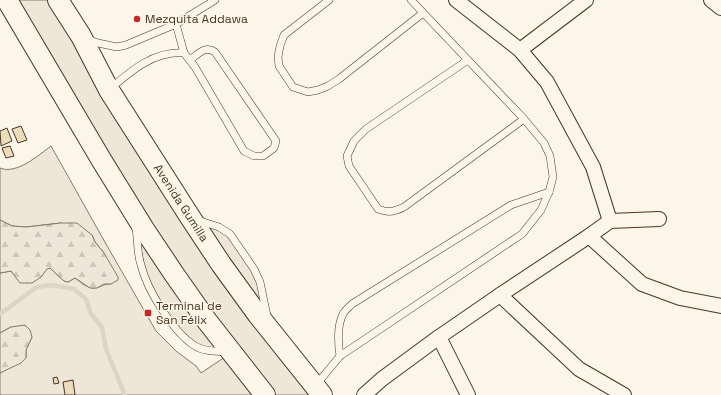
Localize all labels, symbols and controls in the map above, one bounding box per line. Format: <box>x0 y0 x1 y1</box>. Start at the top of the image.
place label: Mezquita Addawa <box>145 11 248 27</box>
marker: Mezquita Addawa <box>132 14 142 24</box>
street label: Avenida Gumilla <box>150 161 212 245</box>
place label: Terminal de San Félix <box>156 298 222 328</box>
marker: Terminal de San Félix <box>143 308 153 318</box>

